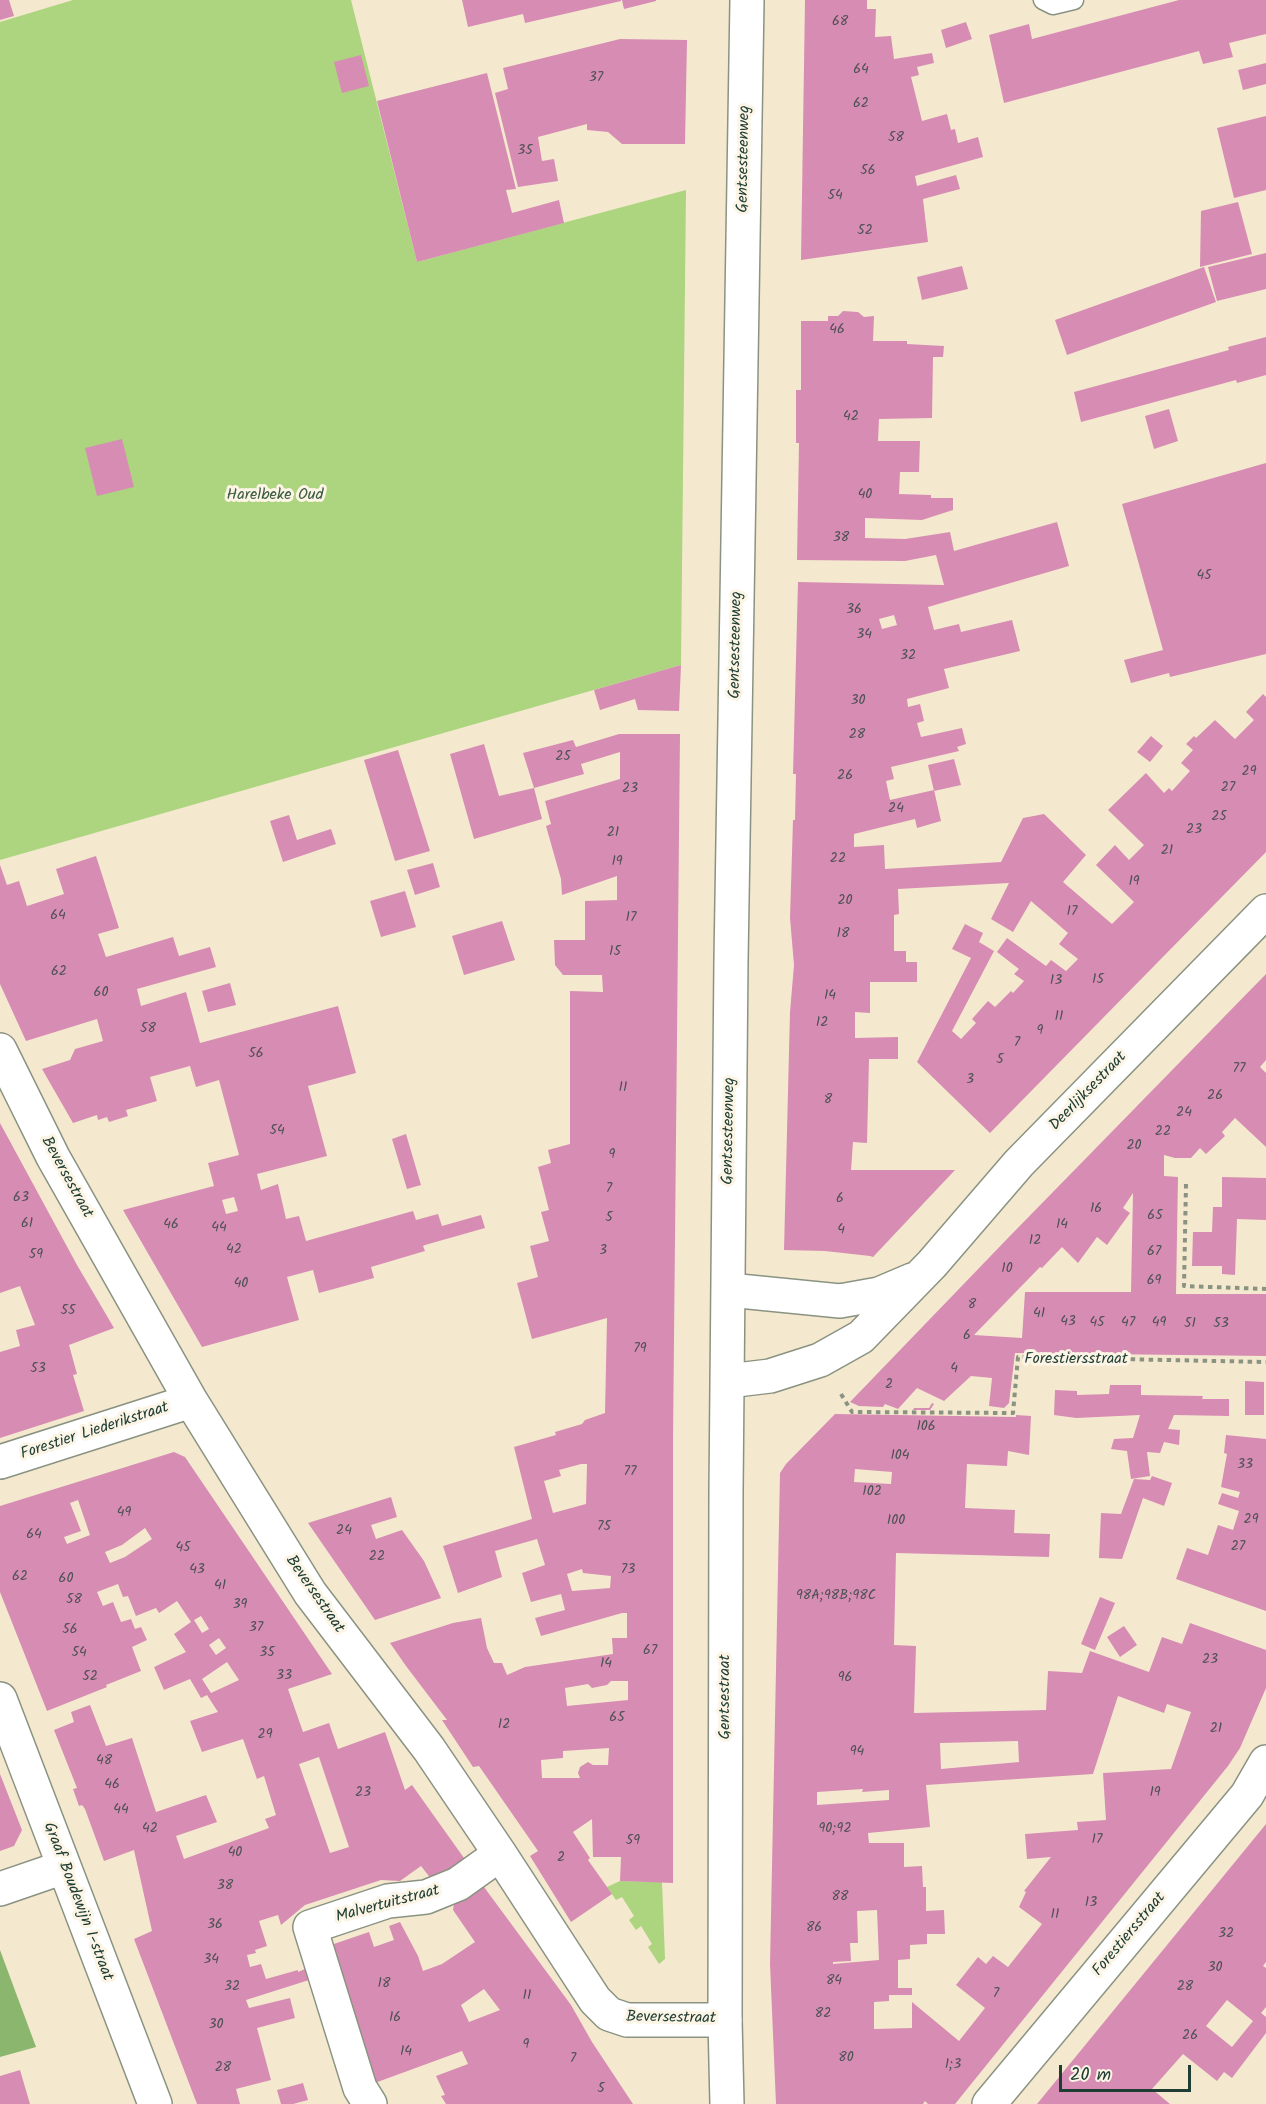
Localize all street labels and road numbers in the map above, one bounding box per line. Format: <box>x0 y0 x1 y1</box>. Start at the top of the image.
street label: Gentsesteenweg <box>734 105 756 213</box>
street label: Gentsesteenweg <box>726 591 748 699</box>
street label: Deerlijksestraat <box>1046 1048 1132 1136</box>
street label: Gentsesteenweg <box>719 1077 741 1185</box>
street label: Beversestraat <box>36 1134 96 1222</box>
street label: Forestiersstraat <box>1024 1350 1128 1370</box>
street label: Forestier Liederikstraat <box>18 1399 172 1465</box>
street label: Beversestraat <box>280 1553 348 1637</box>
street label: Gentsestraat <box>716 1654 736 1740</box>
street label: Graaf Boudewijn I-straat <box>38 1820 116 1984</box>
street label: Malvertuitstraat <box>334 1882 442 1928</box>
street label: Forestiersstraat <box>1089 1889 1171 1981</box>
street label: Beversestraat <box>626 2009 716 2029</box>

